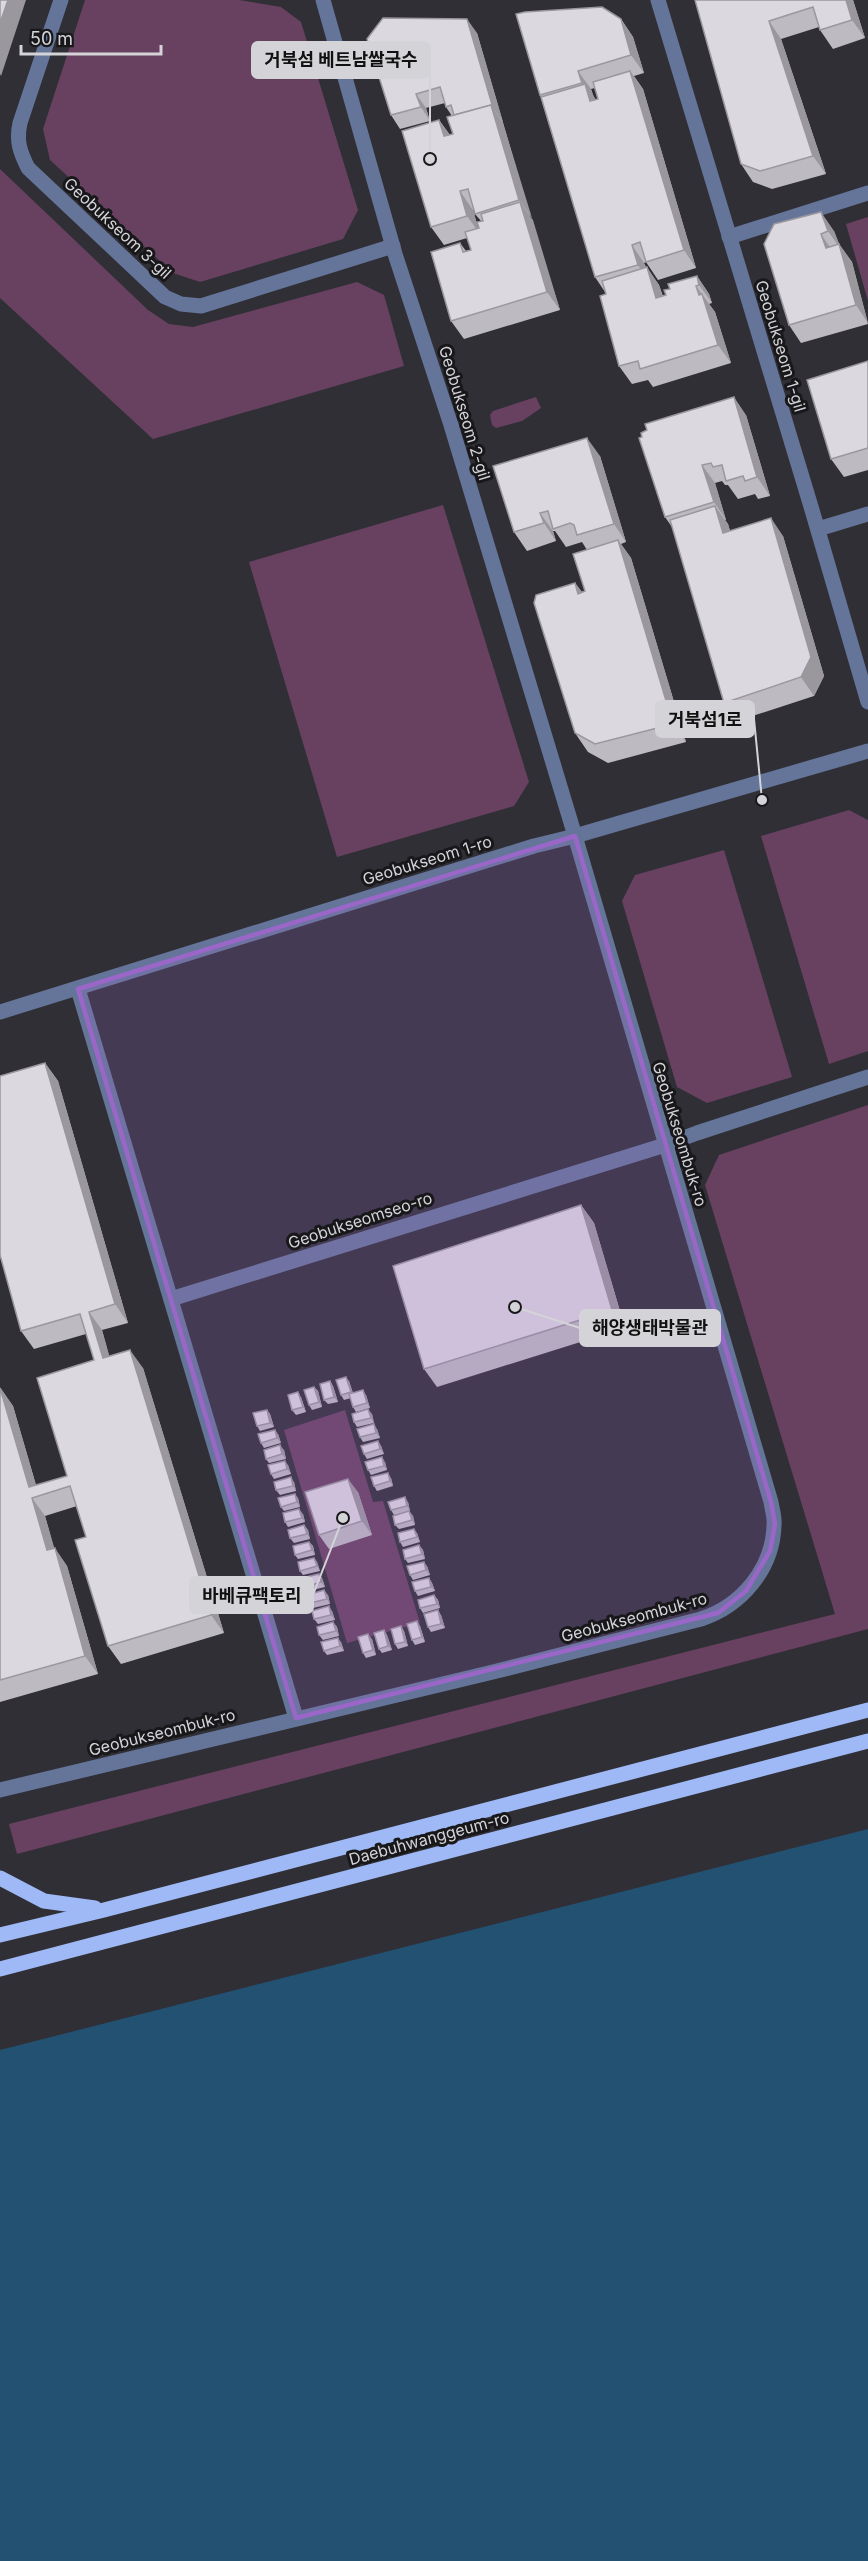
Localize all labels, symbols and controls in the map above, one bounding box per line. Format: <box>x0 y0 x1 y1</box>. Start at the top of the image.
scale bar <box>21 18 160 56</box>
text: 50 m <box>30 28 73 49</box>
callout: 거북섬 베트남쌀국수 <box>252 42 430 78</box>
text: 거북섬 베트남쌀국수 <box>264 49 418 70</box>
street label: Geobukseom 3-gil <box>60 173 176 283</box>
street label: Geobukseom 1-gil <box>752 278 810 414</box>
street label: Geobukseom 2-gil <box>435 343 495 483</box>
callout: 거북섬1로 <box>656 701 754 737</box>
text: 거북섬1로 <box>668 709 742 730</box>
street label: Geobukseom 1-ro <box>360 831 494 889</box>
street label: Geobukseombuk-ro <box>648 1059 712 1209</box>
street label: Geobukseomseo-ro <box>285 1187 435 1253</box>
callout: 해양생태박물관 <box>580 1310 720 1346</box>
text: 해양생태박물관 <box>592 1317 708 1338</box>
callout: 바베큐팩토리 <box>190 1577 313 1613</box>
text: 바베큐팩토리 <box>202 1585 302 1606</box>
street label: Geobukseombuk-ro <box>559 1588 709 1646</box>
street label: Geobukseombuk-ro <box>87 1704 237 1760</box>
street label: Daebuhwanggeum-ro <box>347 1807 511 1869</box>

